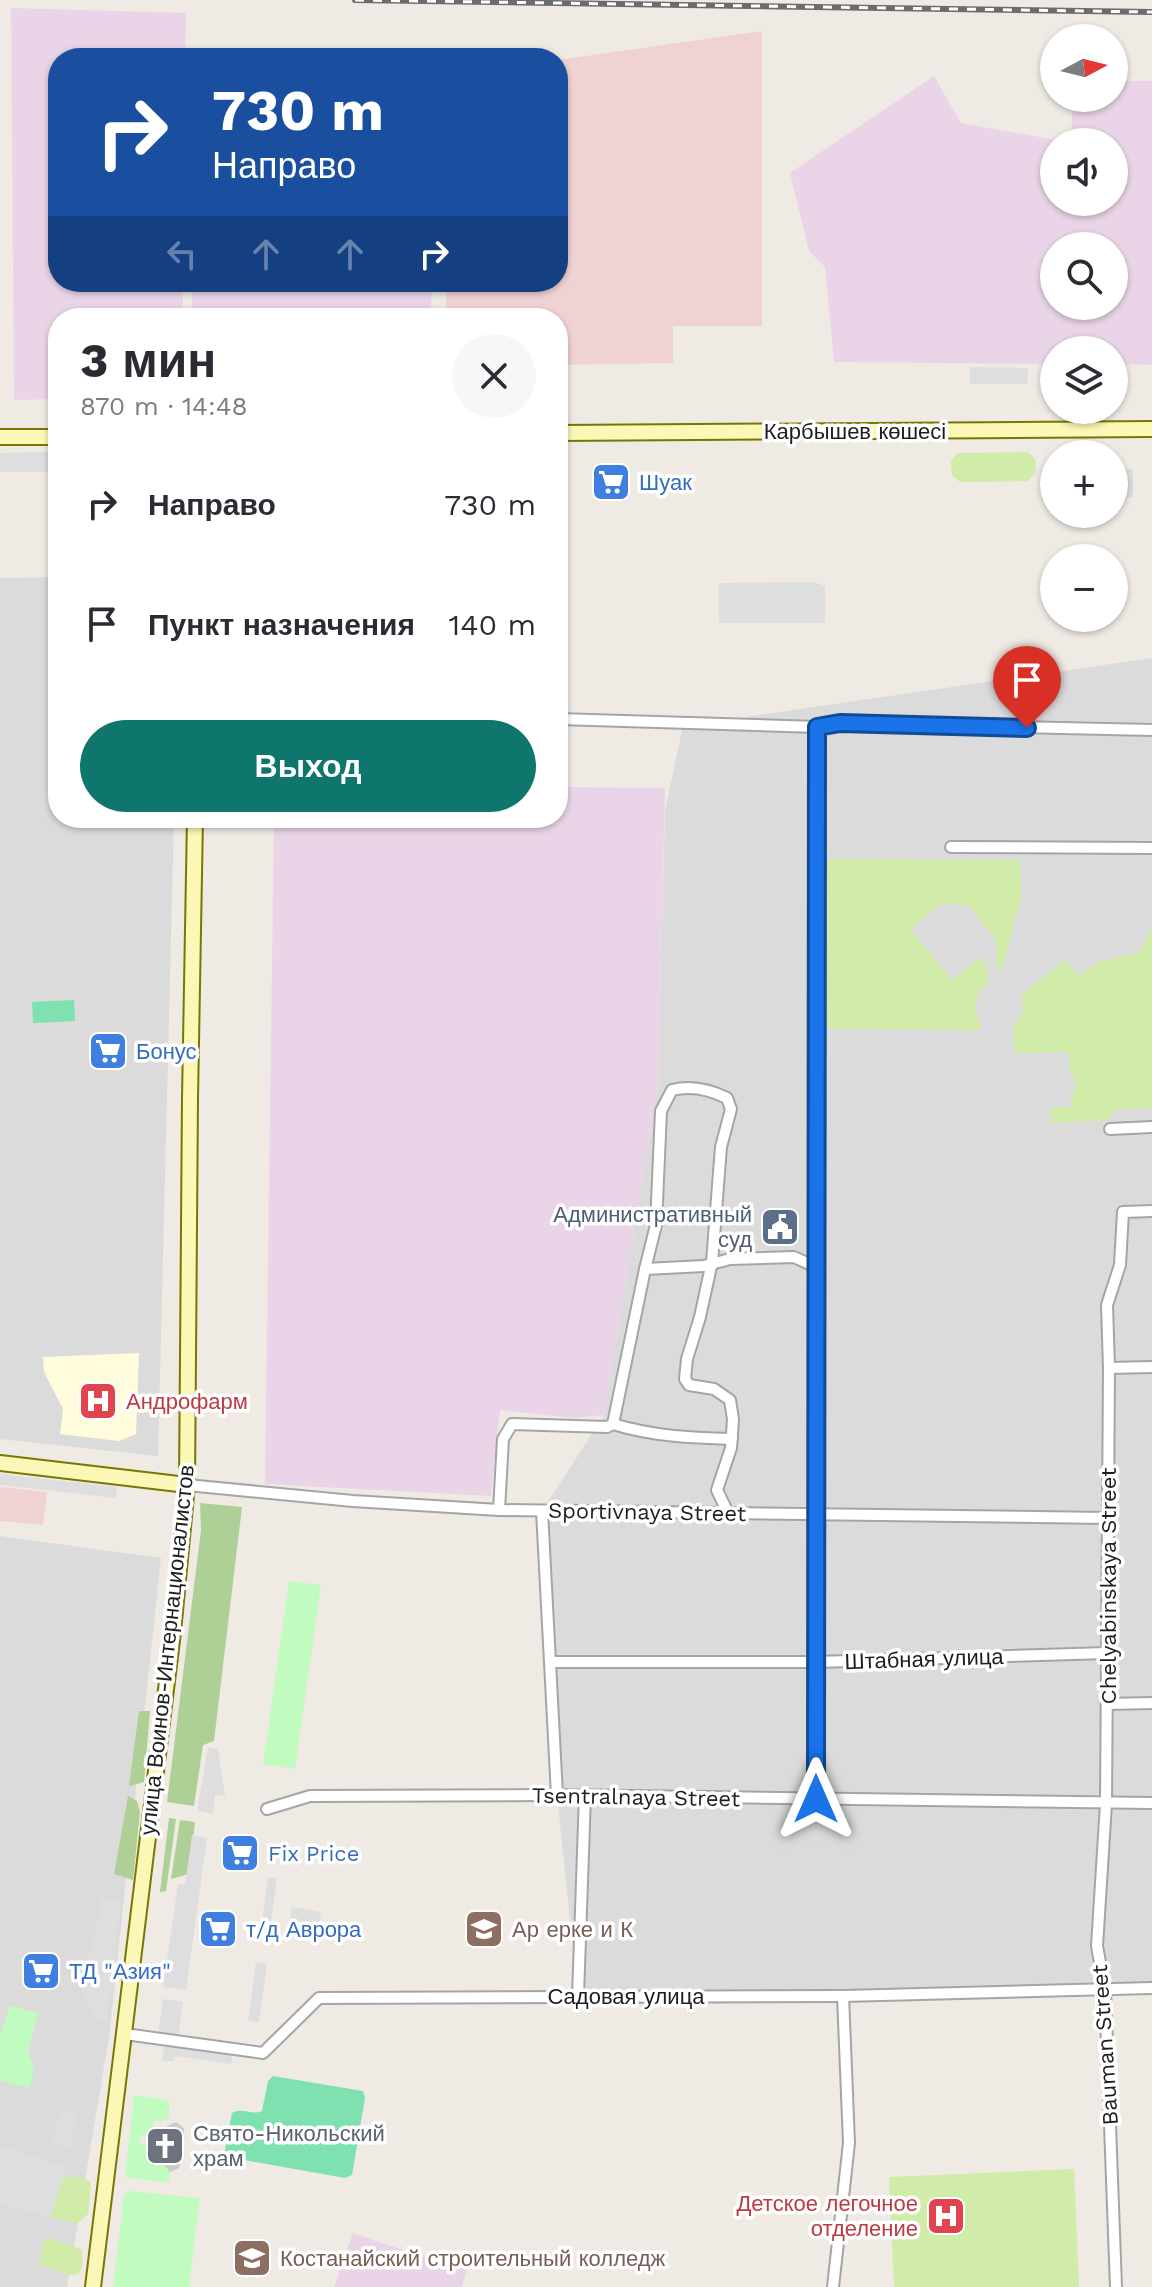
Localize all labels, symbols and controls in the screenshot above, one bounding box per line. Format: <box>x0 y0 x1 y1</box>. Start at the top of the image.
north arrow <box>1040 24 1128 112</box>
map controls <box>1040 24 1128 632</box>
text: 730 m <box>212 78 384 144</box>
icon: right <box>80 80 184 184</box>
button: sound <box>1040 128 1128 216</box>
text: Направо <box>212 145 356 187</box>
icon: left <box>160 232 204 276</box>
icon: ahead <box>244 232 288 276</box>
icon: ahead <box>328 232 372 276</box>
icon: right <box>412 232 456 276</box>
button: search <box>1040 232 1128 320</box>
text: 3 мин <box>80 332 216 389</box>
button: close <box>452 334 536 418</box>
button: layers <box>1040 336 1128 424</box>
text: 870 m · 14:48 <box>80 391 248 421</box>
street label: Карбышев көшесі <box>764 419 946 444</box>
button: + <box>1040 440 1128 528</box>
supermarket icon: Шуак <box>590 461 632 503</box>
place label: Шуак <box>639 470 692 495</box>
icon: right <box>80 482 124 526</box>
text: Направо <box>148 487 276 522</box>
text: 730 m <box>444 487 536 522</box>
button: − <box>1040 544 1128 632</box>
icon: arrive <box>80 602 124 646</box>
text: Пункт назначения <box>148 607 415 642</box>
text: 140 m <box>448 607 536 642</box>
pin <box>993 646 1061 728</box>
icon: arrive <box>1005 658 1049 702</box>
button: Выход <box>80 720 536 812</box>
supermarket icon: Бонус <box>87 1030 129 1072</box>
place label: Бонус <box>136 1039 197 1064</box>
place label: Административный суд <box>553 1202 752 1252</box>
public building icon: Административный суд <box>759 1206 801 1248</box>
hospital icon: Андрофарм <box>77 1380 119 1422</box>
place label: Андрофарм <box>126 1389 248 1414</box>
street label: улица Воинов-Интернационалистов <box>135 1463 199 1837</box>
street label: Chelyabinskaya Street <box>1096 1468 1121 1704</box>
street label: Sportivnaya Street <box>548 1498 746 1526</box>
street label: Штабная улица <box>844 1644 1005 1674</box>
position arrow <box>774 1757 858 1841</box>
street label: Tsentralnaya Street <box>532 1783 740 1811</box>
supermarket icon: Fix Price <box>219 1832 261 1874</box>
place label: Fix Price <box>268 1841 359 1866</box>
supermarket icon: т/д Аврора <box>197 1908 239 1950</box>
school or university icon: Ар ерке и К <box>463 1908 505 1950</box>
place label: т/д Аврора <box>246 1917 362 1942</box>
place label: Ар ерке и К <box>512 1917 633 1942</box>
supermarket icon: ТД "Азия" <box>20 1950 62 1992</box>
place label: ТД "Азия" <box>69 1959 171 1984</box>
street label: Bauman Street <box>1087 1964 1123 2126</box>
street label: Садовая улица <box>547 1984 705 2009</box>
place label: Свято-Никольский храм <box>193 2121 385 2171</box>
church icon: Свято-Никольский храм <box>144 2125 186 2167</box>
place label: Детское легочное отделение <box>736 2191 918 2241</box>
hospital icon: Детское легочное отделение <box>925 2195 967 2237</box>
school or university icon: Костанайский строительный колледж <box>231 2237 273 2279</box>
place label: Костанайский строительный колледж <box>280 2246 666 2271</box>

